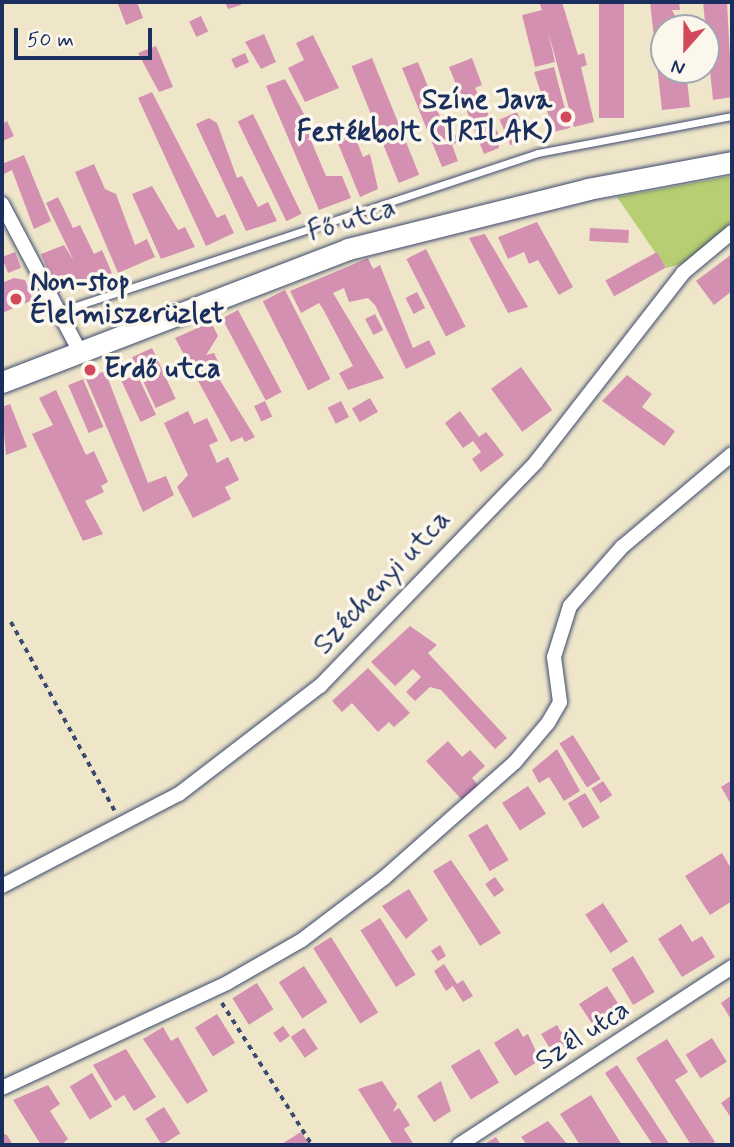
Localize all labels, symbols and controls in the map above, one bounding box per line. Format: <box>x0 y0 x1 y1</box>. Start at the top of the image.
scale bar <box>18 14 156 58</box>
north arrow <box>650 14 720 84</box>
text: 50 m <box>27 26 74 54</box>
text: N <box>668 53 688 81</box>
place label: Színe Java Festékbolt (TRILAK) <box>297 84 552 150</box>
marker: Színe Java Festékbolt (TRILAK) <box>558 109 574 125</box>
street label: Fő utca <box>304 192 400 250</box>
place label: Non-stop Élelmiszerüzlet <box>30 266 224 332</box>
marker: Non-stop Élelmiszerüzlet <box>8 291 24 307</box>
place label: Erdő utca <box>104 353 221 387</box>
marker: Erdő utca <box>82 362 98 378</box>
street label: Széchenyi utca <box>309 505 457 661</box>
street label: Szél utca <box>526 991 640 1081</box>

